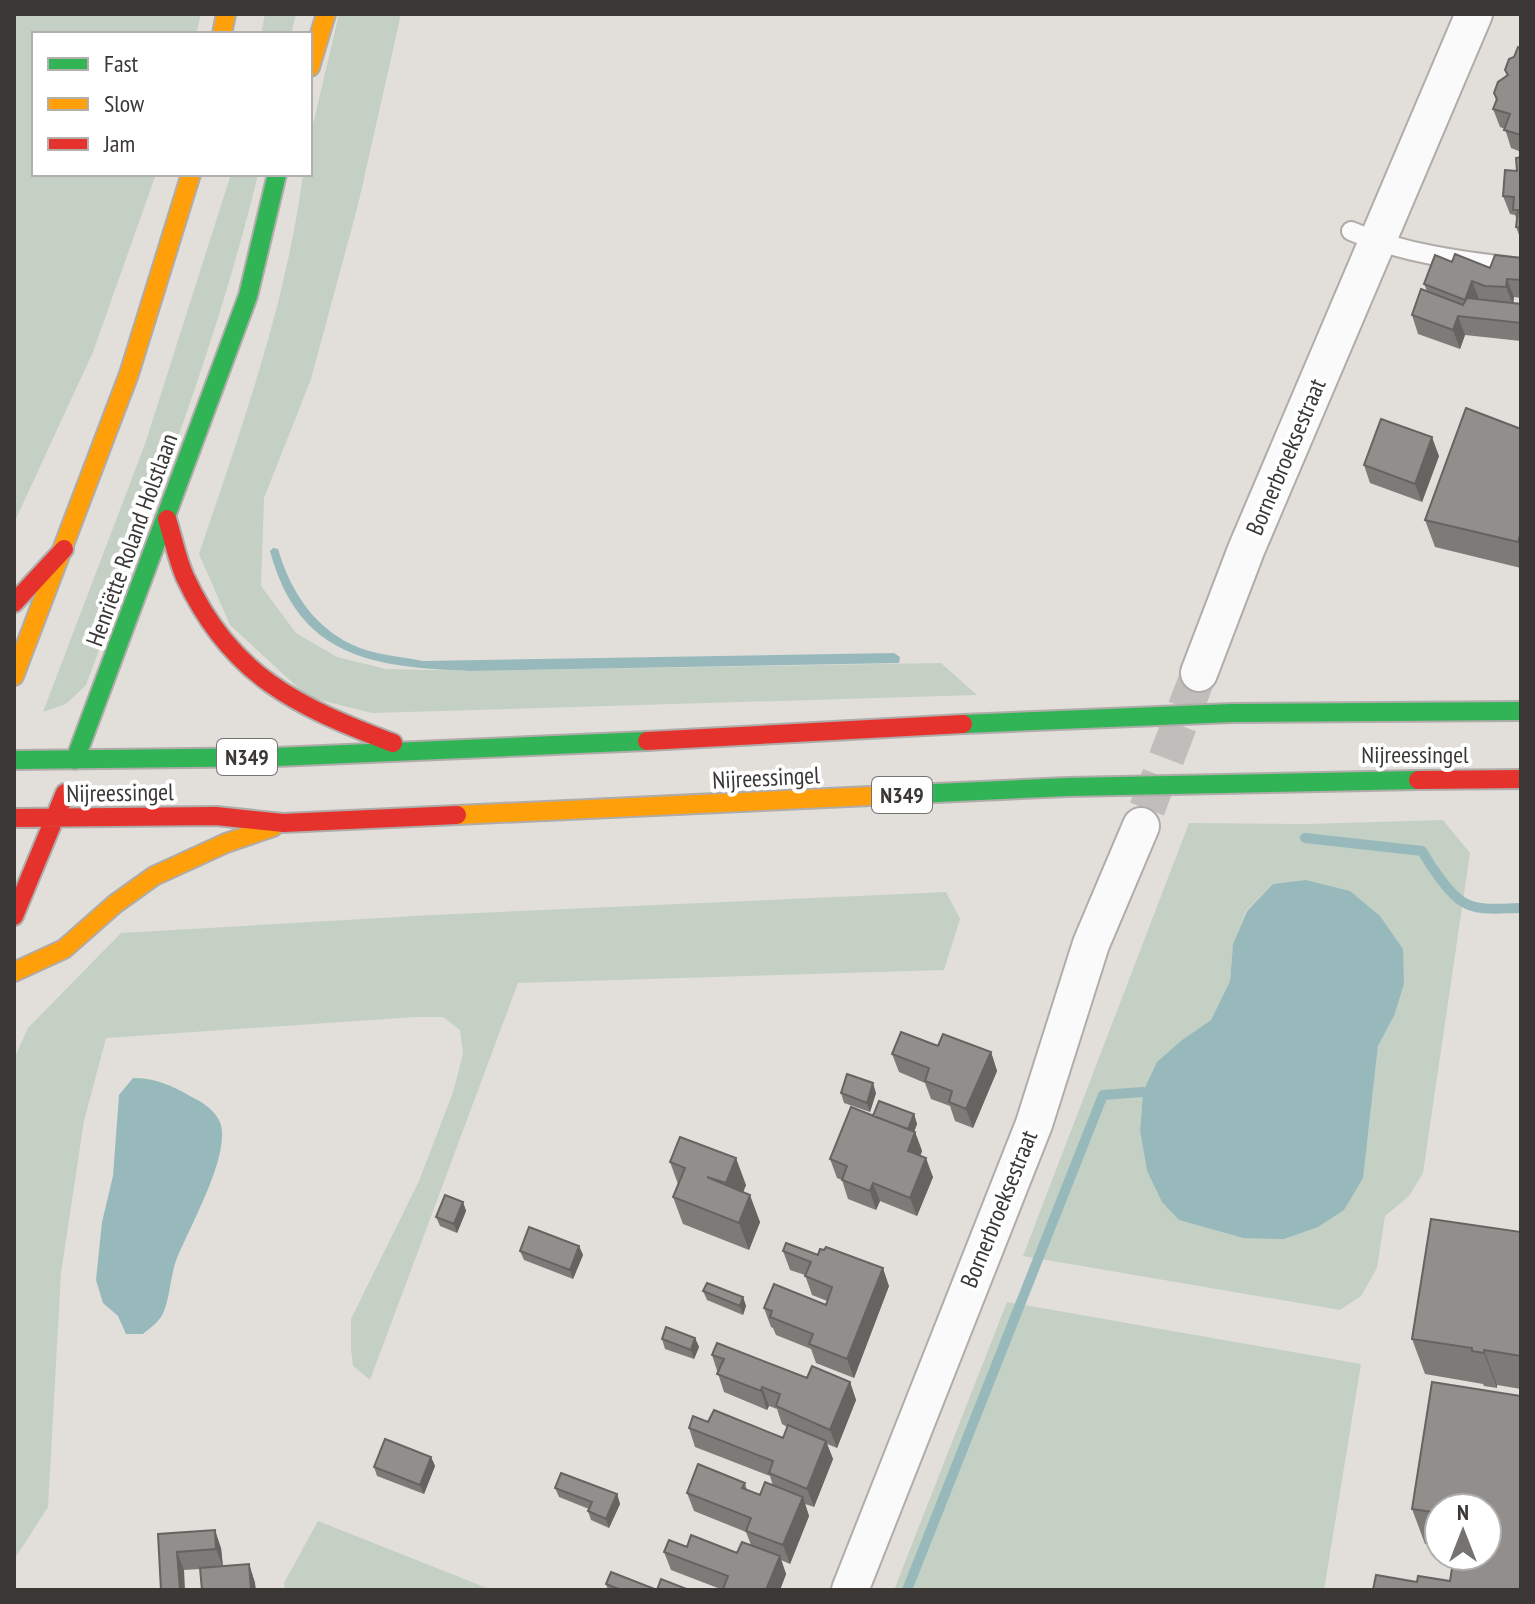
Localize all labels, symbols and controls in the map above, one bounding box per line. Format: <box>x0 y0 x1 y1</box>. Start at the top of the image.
legend <box>32 32 312 176</box>
text: Fast <box>104 48 139 79</box>
text: Slow <box>104 88 145 119</box>
text: Jam <box>103 128 135 159</box>
street label: Bornerbroeksestraat <box>1239 374 1333 540</box>
street label: Henriëtte Roland Holstlaan <box>79 429 184 650</box>
road number: N349 <box>217 739 277 775</box>
street label: Nijreessingel <box>1361 739 1469 770</box>
street label: Nijreessingel <box>712 759 821 796</box>
street label: Nijreessingel <box>66 776 174 809</box>
road number: N349 <box>872 777 932 813</box>
street label: Bornerbroeksestraat <box>953 1125 1044 1292</box>
north arrow <box>1423 1492 1503 1572</box>
text: N <box>1457 1498 1469 1526</box>

